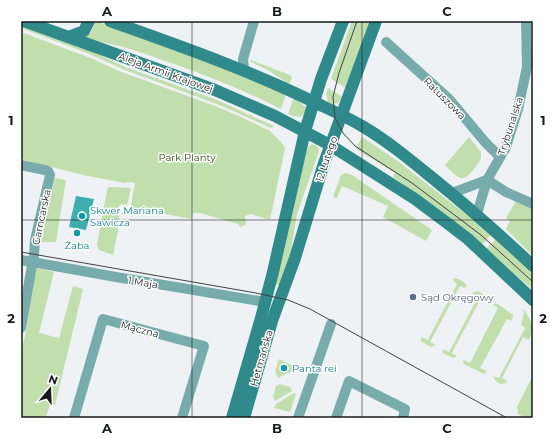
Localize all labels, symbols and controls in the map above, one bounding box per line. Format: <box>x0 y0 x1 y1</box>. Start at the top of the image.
text: A <box>101 3 113 19</box>
text: B <box>272 3 282 19</box>
text: C <box>442 3 452 19</box>
street label: Aleja Armii Krajowej <box>117 49 215 96</box>
street label: Ratuszowa <box>421 75 468 122</box>
street label: Trybunalska <box>495 95 526 157</box>
text: 1 <box>8 112 14 128</box>
text: 1 <box>540 112 546 128</box>
street label: 12 Lutego <box>313 135 340 184</box>
park label: Park Planty <box>158 151 216 164</box>
street label: Garncarska <box>29 188 54 246</box>
place label: Skwer Mariana Sawicza <box>90 204 164 229</box>
marker: Skwer Mariana Sawicza <box>77 211 87 221</box>
marker: Żaba <box>72 228 82 238</box>
place label: Żaba <box>64 239 90 252</box>
street label: 1 Maja <box>127 274 159 291</box>
place label: Sąd Okręgowy <box>421 291 494 304</box>
marker: Sąd Okręgowy <box>408 292 418 302</box>
text: 2 <box>7 310 15 326</box>
text: 2 <box>539 310 547 326</box>
street label: Mączna <box>119 318 160 341</box>
street label: Hetmańska <box>247 328 276 388</box>
place label: Panta rei <box>292 362 337 375</box>
marker: Panta rei <box>279 363 289 373</box>
north arrow <box>30 369 70 409</box>
text: N <box>47 371 60 388</box>
text: A <box>101 420 113 436</box>
text: B <box>272 420 282 436</box>
text: C <box>442 420 452 436</box>

